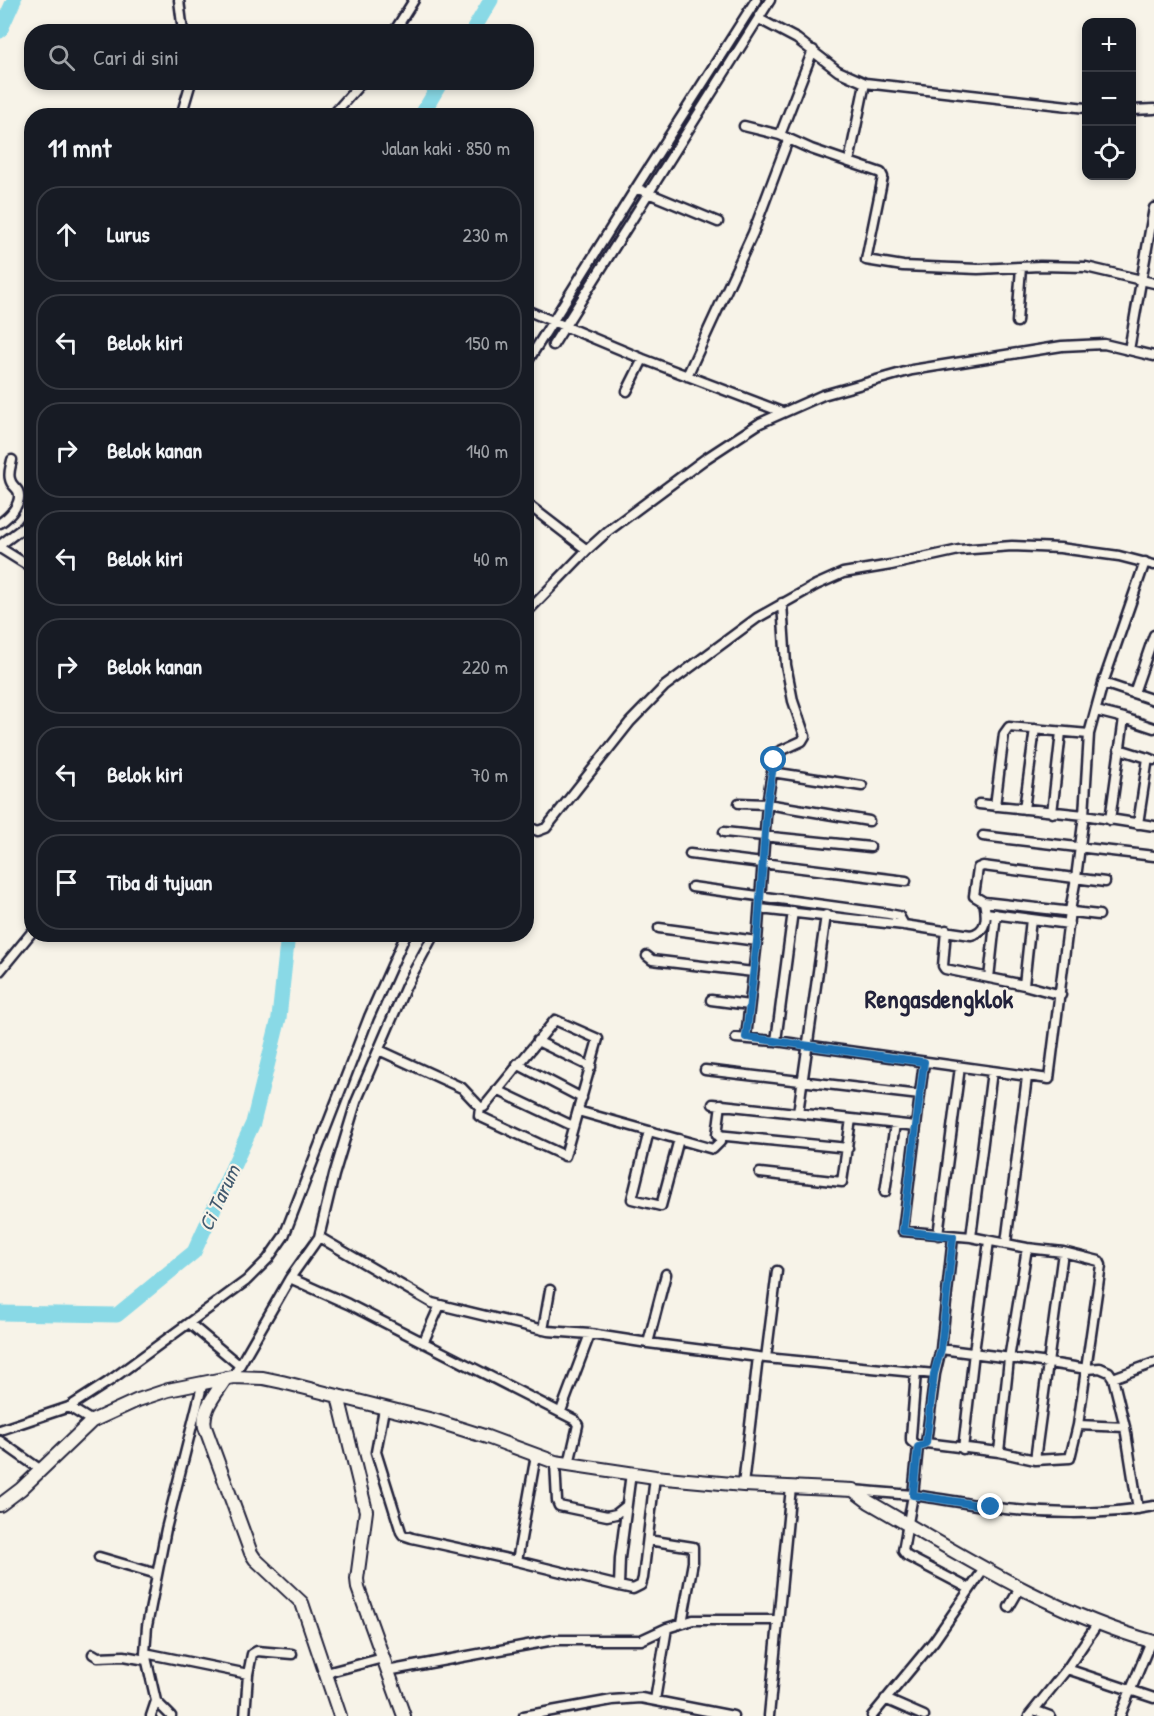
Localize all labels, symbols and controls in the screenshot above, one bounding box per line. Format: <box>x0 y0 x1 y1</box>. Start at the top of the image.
map controls <box>1082 18 1136 180</box>
button: + <box>1082 18 1136 72</box>
search box <box>24 24 534 90</box>
icon: search <box>45 41 78 74</box>
text: Cari di sini <box>93 42 179 72</box>
button: − <box>1082 72 1136 126</box>
button: locate <box>1082 126 1136 180</box>
text: 11 mnt <box>48 130 111 165</box>
text: Jalan kaki · 850 m <box>382 134 510 161</box>
icon: ahead <box>50 218 83 251</box>
text: Lurus <box>107 219 150 249</box>
text: 230 m <box>463 221 508 248</box>
icon: left <box>50 326 83 359</box>
text: Belok kiri <box>107 327 183 357</box>
text: 150 m <box>465 329 508 356</box>
icon: right <box>50 434 83 467</box>
text: Belok kanan <box>107 435 202 465</box>
text: 140 m <box>466 437 508 464</box>
icon: left <box>50 542 83 575</box>
text: Belok kiri <box>107 543 183 573</box>
text: 40 m <box>473 545 508 572</box>
icon: right <box>50 650 83 683</box>
text: Belok kanan <box>107 651 202 681</box>
text: 220 m <box>462 653 508 680</box>
route start <box>760 746 786 772</box>
icon: left <box>50 758 83 791</box>
text: Belok kiri <box>107 759 183 789</box>
text: 70 m <box>471 761 508 788</box>
icon: arrive <box>50 866 83 899</box>
text: Tiba di tujuan <box>107 867 212 897</box>
district label: Rengasdengklok <box>865 981 1013 1017</box>
water label: Ci Tarum <box>191 1160 247 1236</box>
route end <box>977 1493 1003 1519</box>

